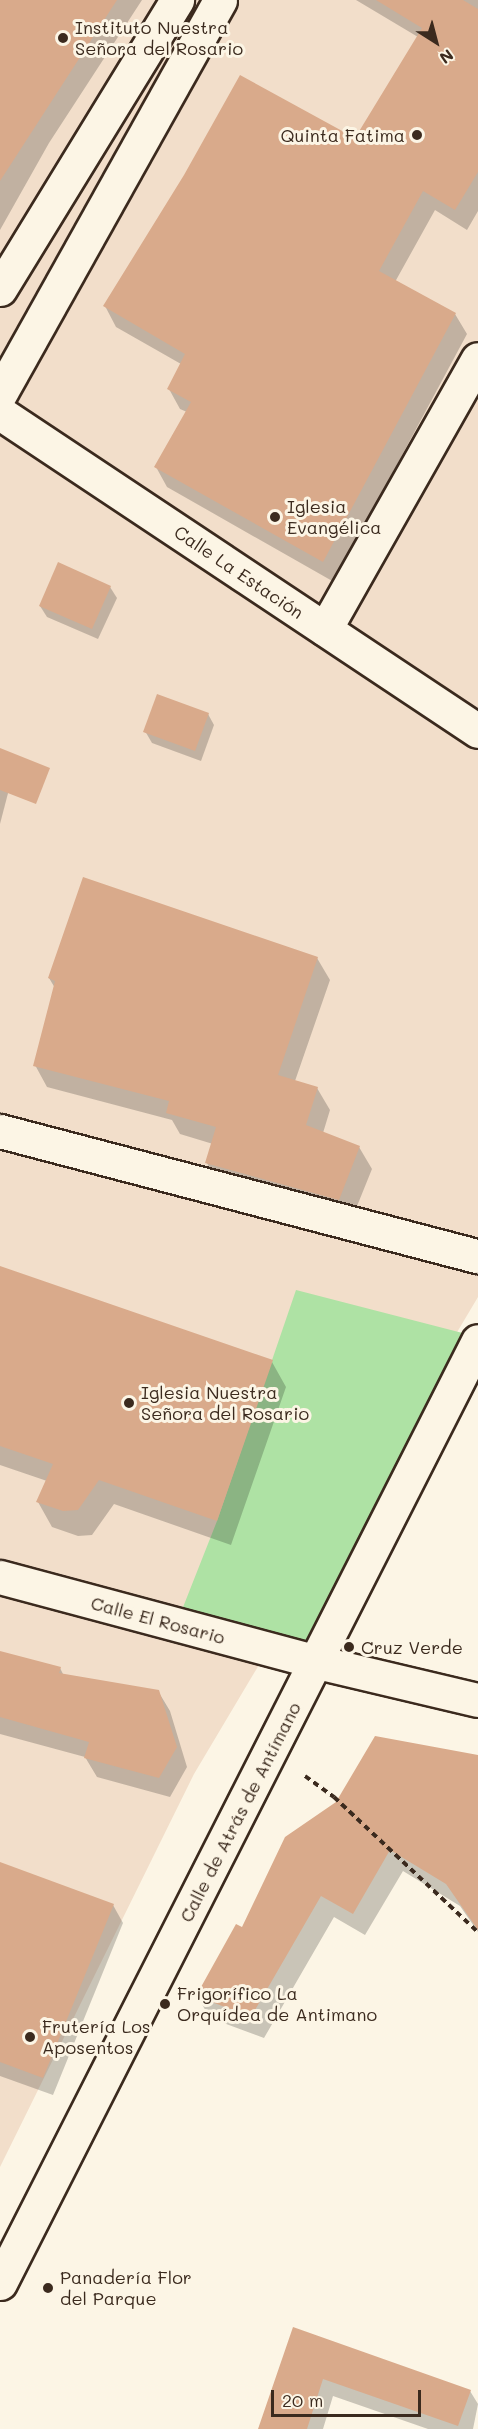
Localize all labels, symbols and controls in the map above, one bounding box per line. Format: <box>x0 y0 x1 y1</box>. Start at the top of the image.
north arrow <box>406 12 466 72</box>
place label: Instituto Nuestra Señora del Rosario <box>75 17 243 60</box>
marker: Instituto Nuestra Señora del Rosario <box>56 31 70 45</box>
text: N <box>436 45 458 69</box>
place label: Quinta Fatima <box>280 124 405 146</box>
marker: Quinta Fatima <box>410 128 424 142</box>
place label: Iglesia Evangélica <box>287 496 381 538</box>
marker: Iglesia Evangélica <box>268 510 282 524</box>
street label: Calle La Estación <box>170 521 308 623</box>
place label: Iglesia Nuestra Señora del Rosario <box>141 1382 309 1424</box>
marker: Iglesia Nuestra Señora del Rosario <box>122 1396 136 1410</box>
street label: Calle El Rosario <box>89 1592 227 1648</box>
place label: Cruz Verde <box>361 1636 463 1658</box>
marker: Cruz Verde <box>342 1640 356 1654</box>
street label: Calle de Atrás de Antímano <box>175 1698 305 1926</box>
place label: Frigorífico La Orquídea de Antimano <box>177 1983 377 2026</box>
marker: Frigorífico La Orquídea de Antimano <box>158 1997 172 2011</box>
place label: Frutería Los Aposentos <box>42 2016 151 2058</box>
marker: Frutería Los Aposentos <box>23 2030 37 2044</box>
place label: Panadería Flor del Parque <box>60 2267 192 2310</box>
marker: Panadería Flor del Parque <box>41 2281 55 2295</box>
scale bar <box>274 2378 424 2416</box>
text: 20 m <box>282 2388 323 2412</box>

